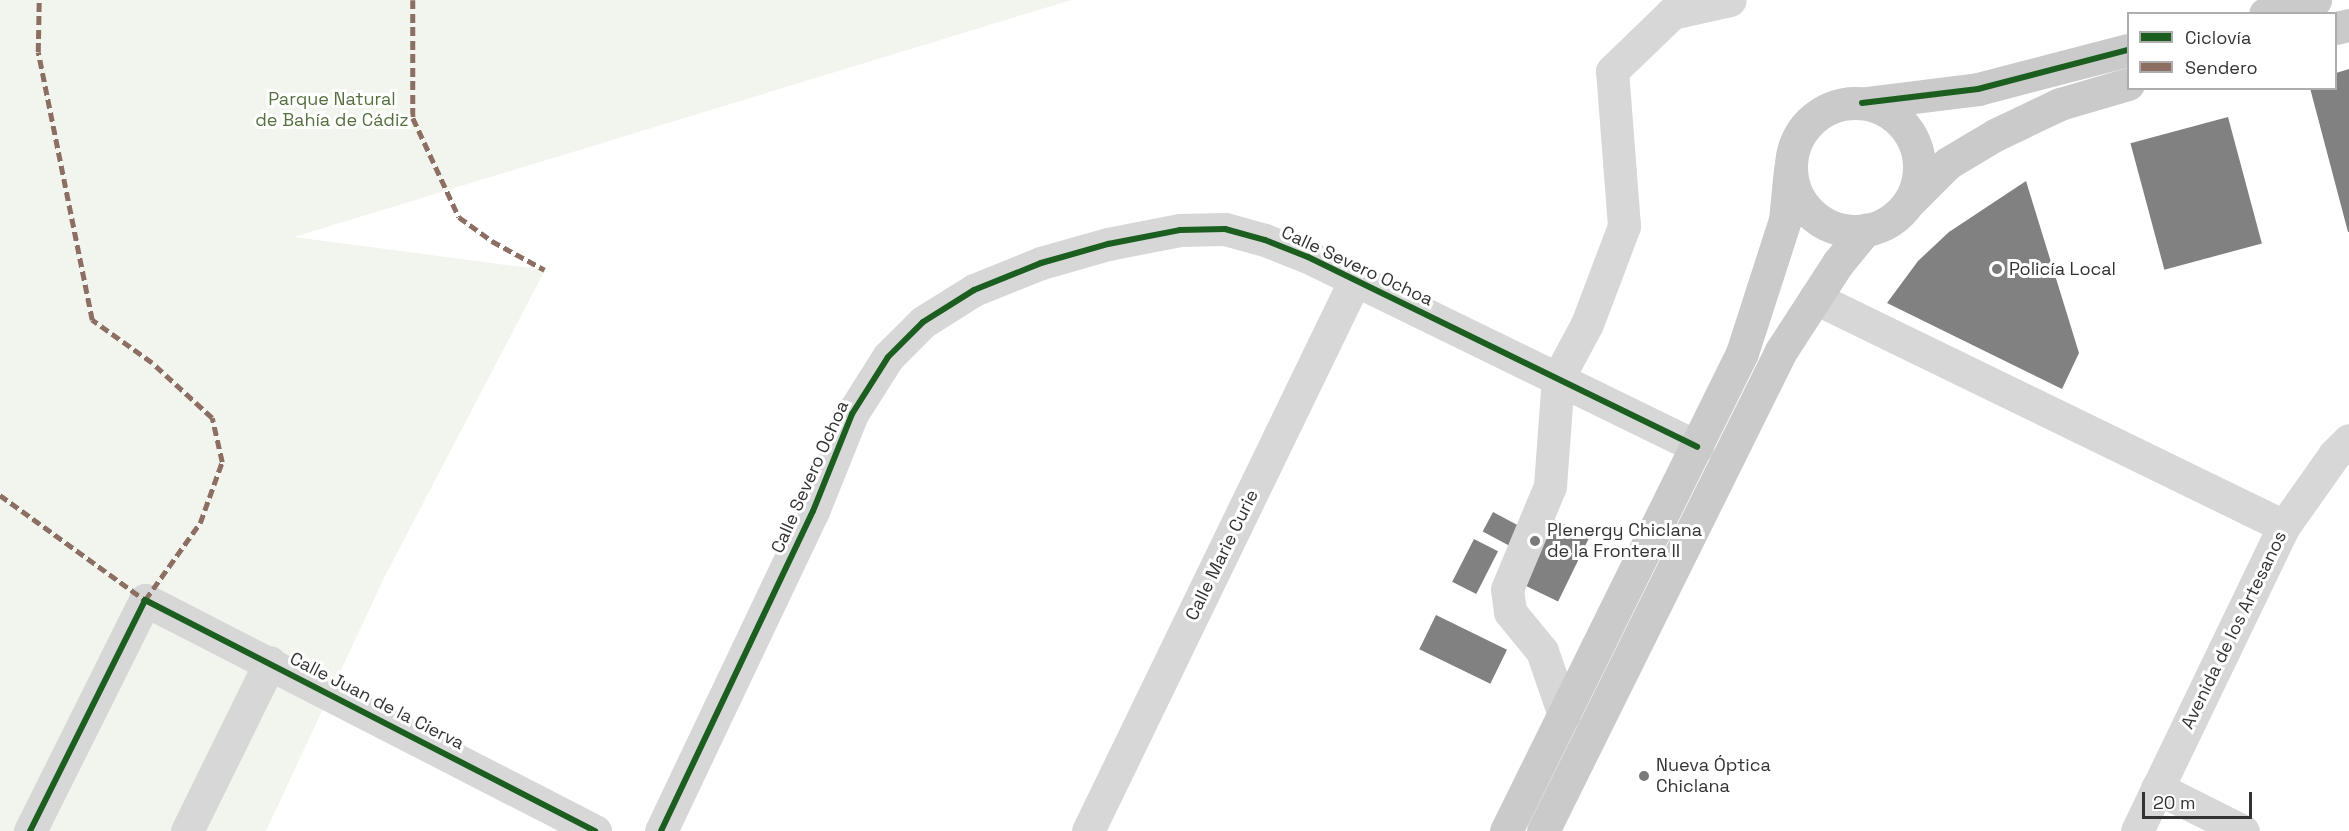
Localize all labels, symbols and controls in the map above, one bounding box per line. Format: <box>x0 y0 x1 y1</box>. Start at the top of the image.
legend <box>2127 12 2337 90</box>
text: Ciclovía <box>2185 26 2251 49</box>
text: Sendero <box>2185 56 2258 79</box>
park label: Parque Natural de Bahía de Cádiz <box>255 89 409 132</box>
street label: Calle Severo Ochoa <box>1278 221 1436 311</box>
place label: Policía Local <box>2009 258 2116 280</box>
marker: Policía Local <box>1990 262 2004 276</box>
street label: Calle Severo Ochoa <box>767 397 853 557</box>
street label: Calle Marie Curie <box>1181 486 1263 624</box>
place label: Plenergy Chiclana de la Frontera II <box>1547 520 1702 562</box>
street label: Avenida de los Artesanos <box>2177 527 2291 733</box>
marker: Plenergy Chiclana de la Frontera II <box>1528 534 1542 548</box>
street label: Calle Juan de la Cierva <box>286 648 468 754</box>
place label: Nueva Óptica Chiclana <box>1656 755 1771 798</box>
marker: Nueva Óptica Chiclana <box>1637 769 1651 783</box>
scale bar <box>2145 780 2254 818</box>
text: 20 m <box>2153 791 2196 814</box>

